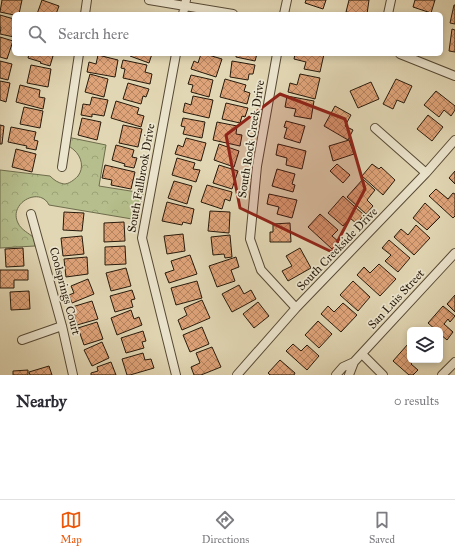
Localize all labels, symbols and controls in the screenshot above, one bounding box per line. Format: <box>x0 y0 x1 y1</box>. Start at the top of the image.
search box <box>12 12 443 56</box>
icon: search <box>26 23 48 45</box>
text: Search here <box>58 25 129 43</box>
street label: South Rock Creek Drive <box>235 79 267 199</box>
street label: South Fallbrook Drive <box>125 122 157 234</box>
street label: South Creekside Drive <box>294 205 380 293</box>
street label: Coolsprings Court <box>46 246 84 337</box>
street label: San Luis Street <box>365 266 428 332</box>
map controls <box>407 327 443 363</box>
button: layers <box>407 327 443 363</box>
text: Nearby <box>16 391 67 412</box>
text: 0 results <box>394 393 439 409</box>
tab: Map <box>60 509 82 546</box>
tab: Directions <box>202 509 249 546</box>
tab: Saved <box>369 509 395 546</box>

